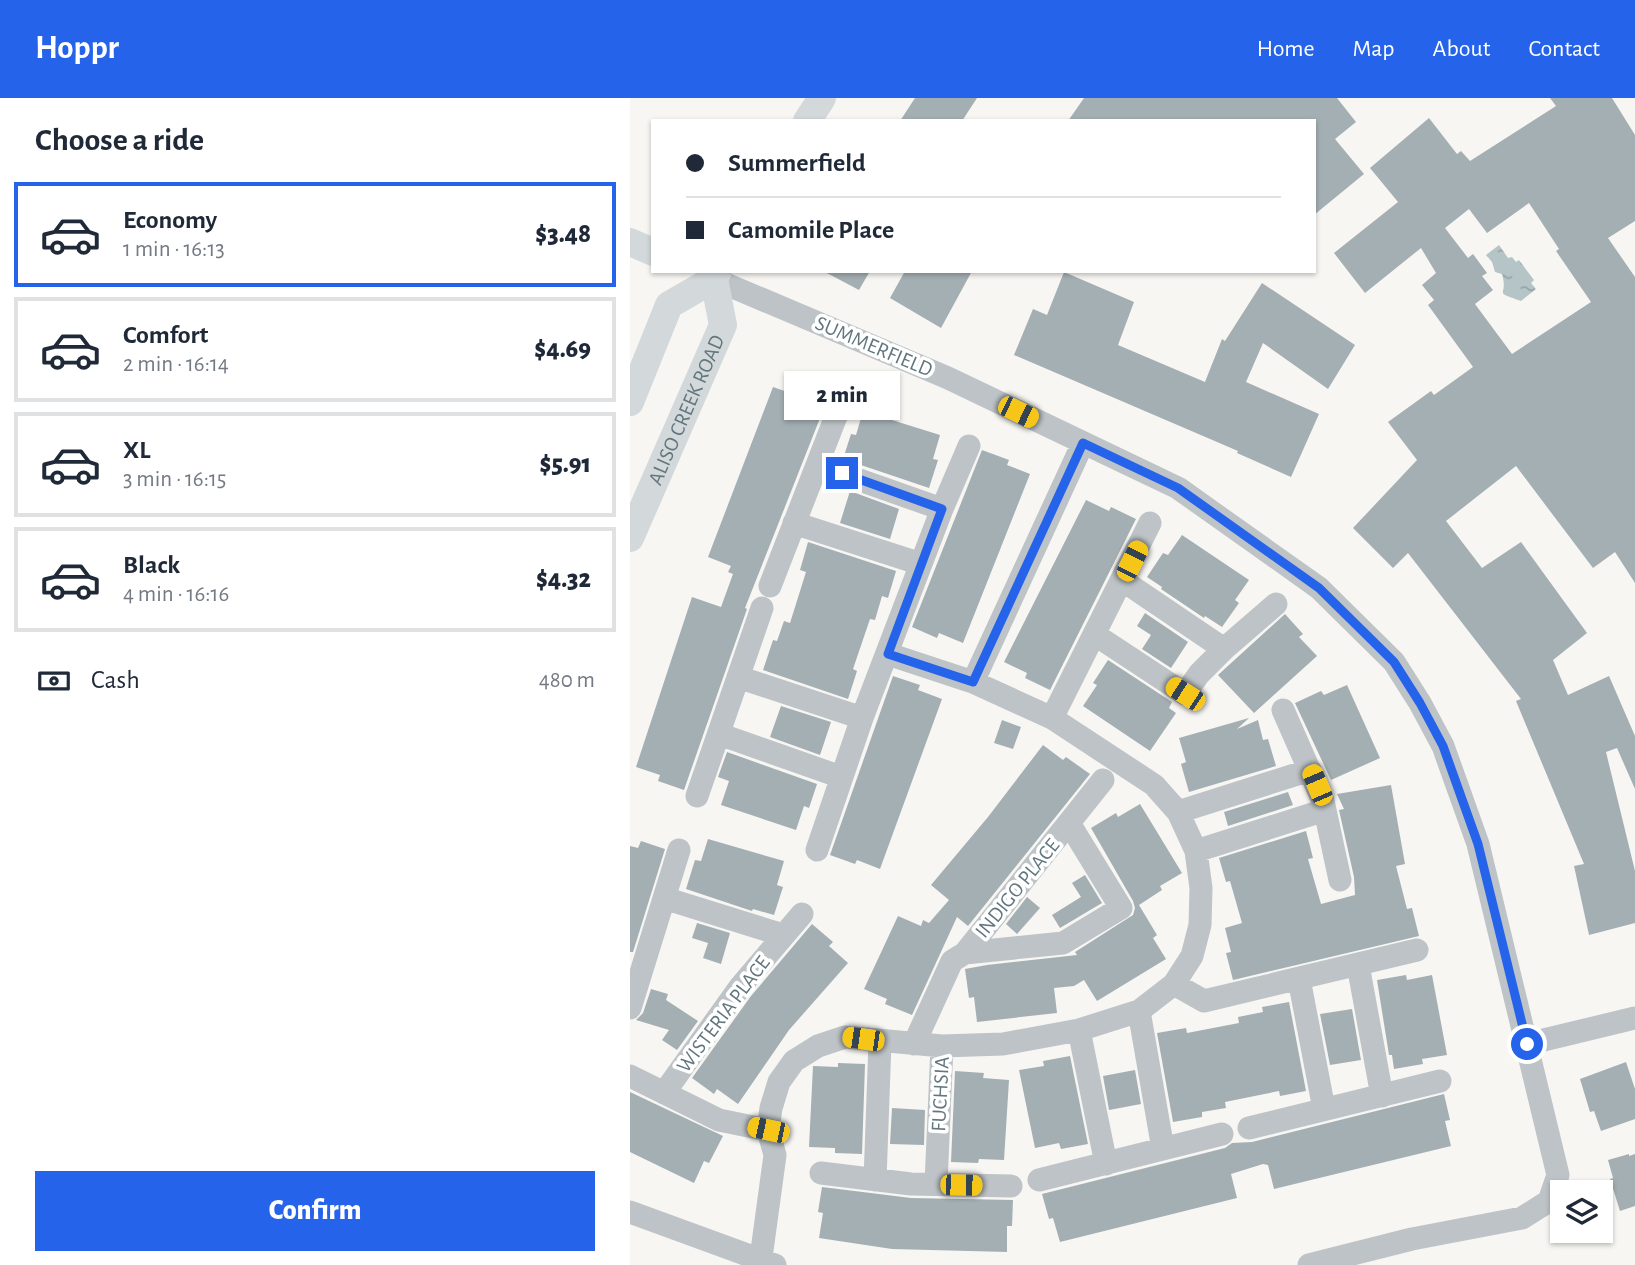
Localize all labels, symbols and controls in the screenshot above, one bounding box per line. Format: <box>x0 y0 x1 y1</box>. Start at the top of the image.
text: Hoppr <box>35 32 119 65</box>
text: Home <box>1257 37 1315 61</box>
text: Map <box>1353 37 1395 61</box>
text: About <box>1433 37 1490 61</box>
text: Contact <box>1528 37 1600 61</box>
text: Choose a ride <box>35 124 204 156</box>
text: Summerfield <box>728 150 866 176</box>
icon: car <box>39 203 102 266</box>
text: Economy <box>123 207 217 233</box>
text: Camomile Place <box>728 217 894 243</box>
text: $3.48 <box>535 221 591 247</box>
text: 1 min · 16:13 <box>123 238 225 261</box>
street label: SUMMERFIELD <box>812 312 936 381</box>
icon: car <box>39 318 102 381</box>
text: Comfort <box>123 322 208 348</box>
street label: ALISO CREEK ROAD <box>645 332 728 488</box>
text: $4.69 <box>534 336 591 362</box>
text: 2 min · 16:14 <box>123 353 229 376</box>
callout: 2 min <box>784 372 900 420</box>
text: 2 min <box>816 384 868 407</box>
car <box>995 393 1042 431</box>
icon: car <box>39 433 102 496</box>
text: XL <box>123 437 150 463</box>
text: $5.91 <box>539 451 591 477</box>
route end <box>826 457 858 489</box>
text: 3 min · 16:15 <box>123 468 226 491</box>
car <box>1114 538 1151 584</box>
icon: car <box>39 548 102 611</box>
text: Black <box>123 552 180 578</box>
text: $4.32 <box>536 566 591 592</box>
text: 4 min · 16:16 <box>123 583 229 606</box>
icon: cash <box>35 662 73 700</box>
text: Cash <box>91 667 140 693</box>
text: 480 m <box>539 669 595 692</box>
car <box>1162 674 1209 714</box>
car <box>1300 762 1335 808</box>
street label: INDIGO PLACE <box>971 835 1064 942</box>
street label: WISTERIA PLACE <box>673 952 774 1076</box>
car <box>841 1026 886 1052</box>
route start <box>1511 1028 1543 1060</box>
street label: FUCHSIA <box>928 1056 953 1132</box>
car <box>746 1115 791 1145</box>
button: Confirm <box>35 1171 595 1251</box>
car <box>940 1174 983 1196</box>
map controls <box>1550 1180 1613 1243</box>
button: layers <box>1550 1180 1613 1243</box>

